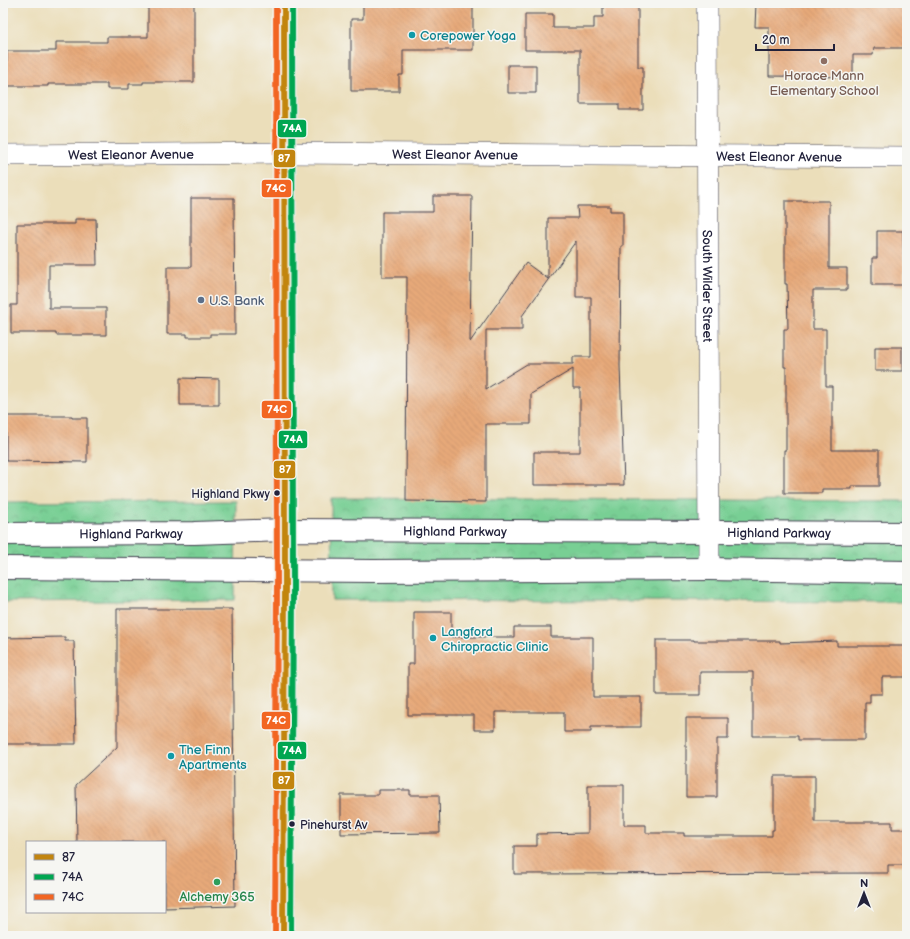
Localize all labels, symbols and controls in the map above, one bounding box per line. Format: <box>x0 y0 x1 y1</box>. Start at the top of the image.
scale bar <box>756 26 834 52</box>
place label: Corepower Yoga <box>420 28 516 44</box>
marker: Corepower Yoga <box>407 30 417 40</box>
text: 20 m <box>762 33 789 48</box>
marker: Horace Mann Elementary School <box>819 56 829 66</box>
place label: Horace Mann Elementary School <box>769 68 879 99</box>
line badge: 74A <box>277 119 307 138</box>
text: 74A <box>282 122 302 135</box>
street label: West Eleanor Avenue <box>68 147 194 164</box>
street label: West Eleanor Avenue <box>392 147 518 164</box>
line badge: 87 <box>273 149 296 168</box>
street label: West Eleanor Avenue <box>716 149 842 166</box>
text: 87 <box>278 152 290 165</box>
line badge: 74C <box>261 179 292 198</box>
text: 74C <box>266 182 286 195</box>
street label: South Wilder Street <box>699 230 715 342</box>
place label: U.S. Bank <box>209 293 265 309</box>
marker: U.S. Bank <box>196 295 206 305</box>
line badge: 74C <box>261 400 292 419</box>
text: 74C <box>267 403 287 416</box>
line badge: 74A <box>278 430 308 449</box>
text: 74A <box>283 433 303 446</box>
line badge: 87 <box>273 460 296 479</box>
text: 87 <box>279 463 291 476</box>
place label: Highland Pkwy <box>191 487 271 502</box>
marker: Highland Pkwy <box>272 488 282 498</box>
street label: Highland Parkway <box>403 524 507 540</box>
street label: Highland Parkway <box>727 525 831 542</box>
street label: Highland Parkway <box>79 526 183 543</box>
place label: Langford Chiropractic Clinic <box>441 624 549 655</box>
marker: Langford Chiropractic Clinic <box>428 633 438 643</box>
line badge: 74C <box>261 711 291 730</box>
text: 74C <box>266 714 286 727</box>
line badge: 74A <box>277 741 307 760</box>
place label: The Finn Apartments <box>179 742 247 773</box>
text: 74A <box>282 744 302 757</box>
marker: The Finn Apartments <box>166 751 176 761</box>
line badge: 87 <box>272 771 295 790</box>
text: 87 <box>278 774 290 787</box>
place label: Pinehurst Av <box>300 818 368 833</box>
marker: Pinehurst Av <box>287 819 297 829</box>
legend <box>26 841 166 913</box>
text: 87 <box>62 850 75 865</box>
text: 74A <box>62 870 83 885</box>
north arrow <box>844 873 884 913</box>
marker: Alchemy 365 <box>212 877 222 887</box>
text: N <box>860 877 868 890</box>
place label: Alchemy 365 <box>179 889 255 905</box>
text: 74C <box>62 890 84 905</box>

